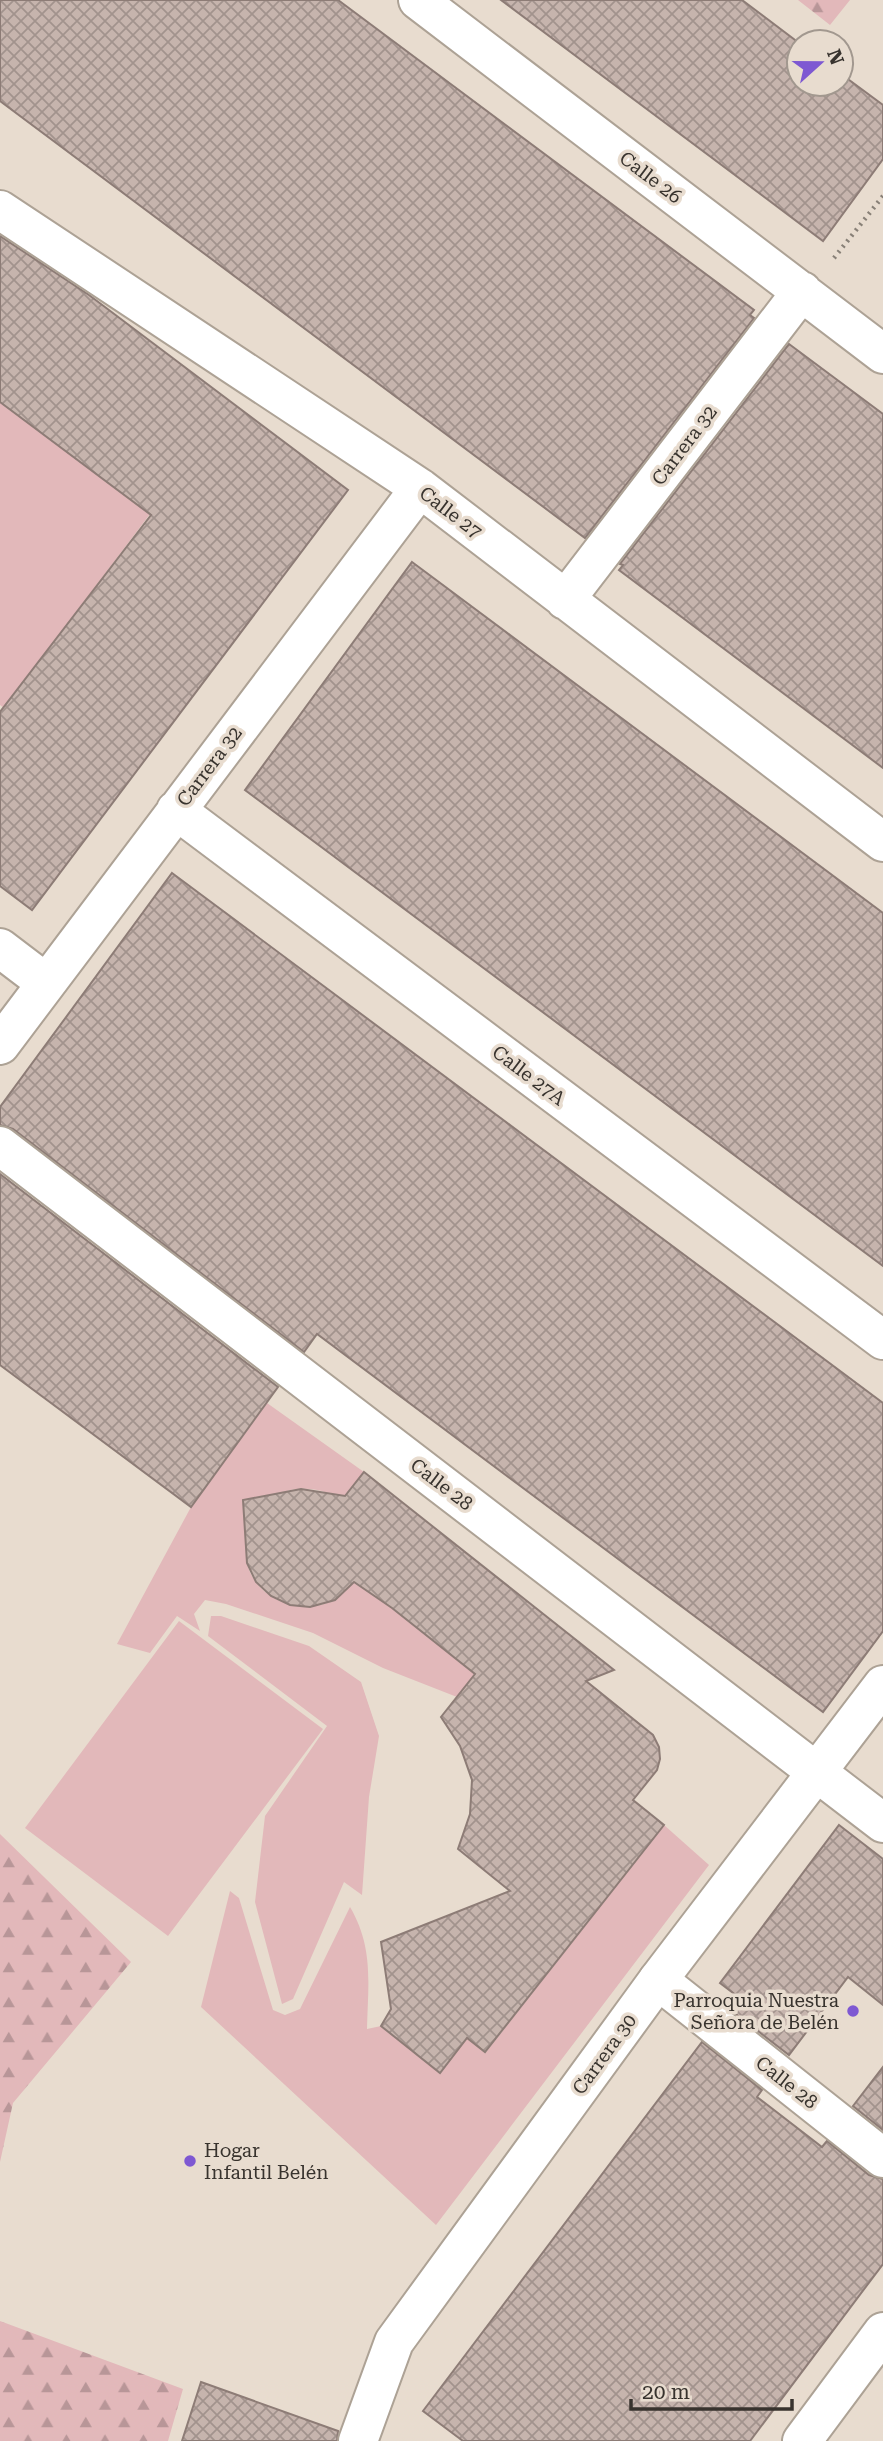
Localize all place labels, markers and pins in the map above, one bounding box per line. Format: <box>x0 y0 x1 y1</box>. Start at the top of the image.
place label: Parroquia Nuestra Señora de Belén <box>673 1989 840 2034</box>
marker: Parroquia Nuestra Señora de Belén <box>845 2003 861 2019</box>
place label: Hogar Infantil Belén <box>204 2139 329 2184</box>
marker: Hogar Infantil Belén <box>182 2153 198 2169</box>

